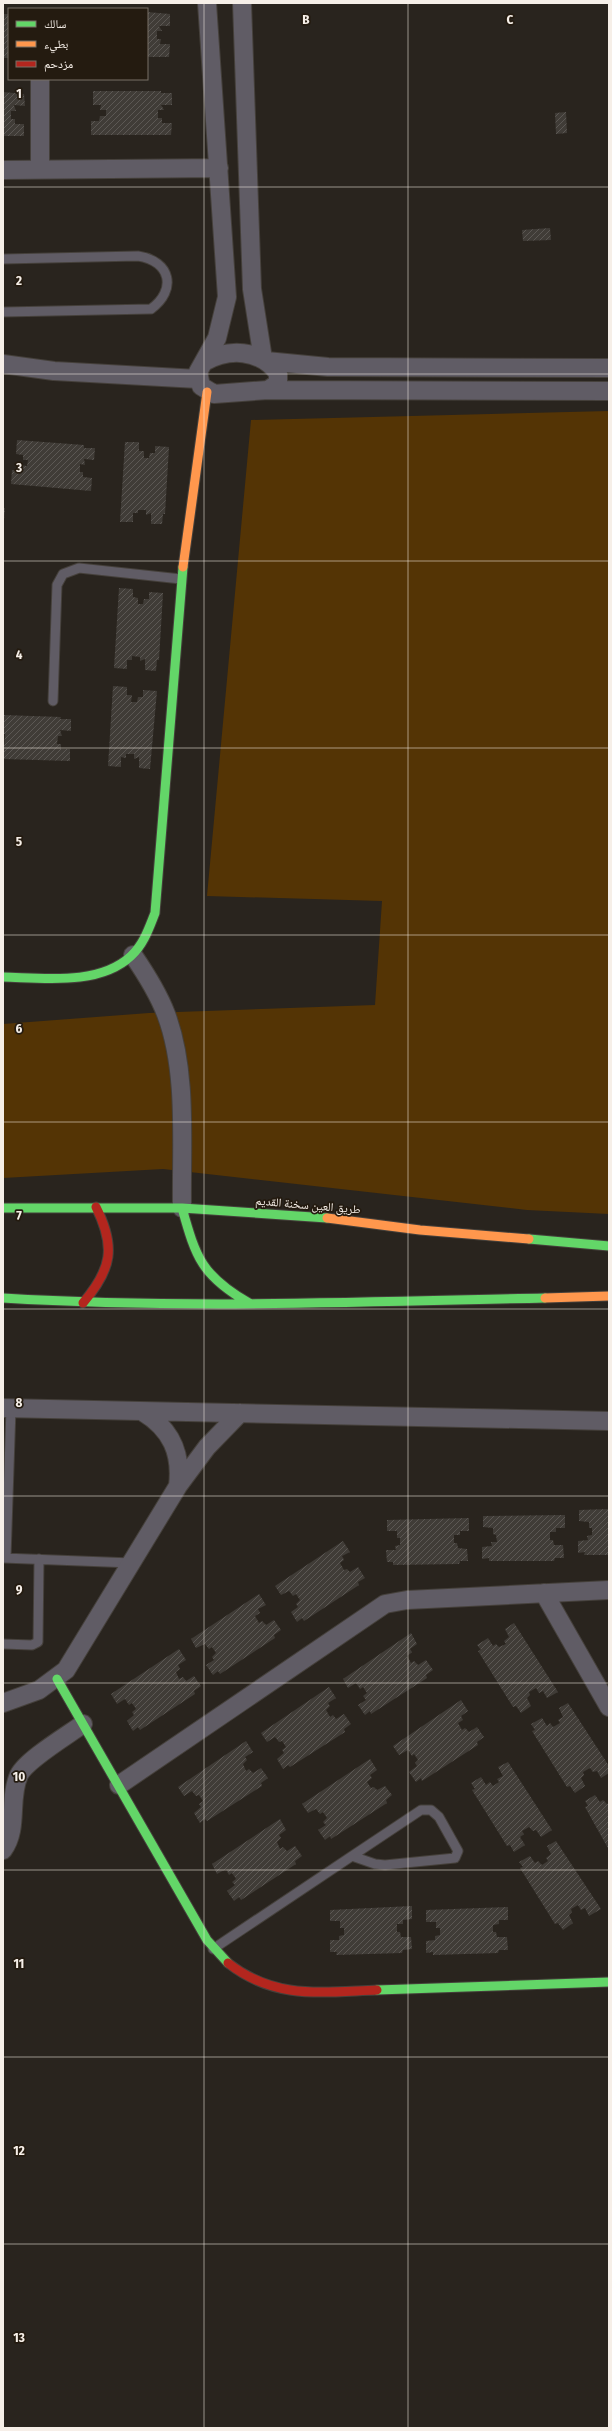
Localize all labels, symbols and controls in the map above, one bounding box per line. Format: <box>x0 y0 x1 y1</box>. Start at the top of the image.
legend <box>8 8 148 80</box>
text: B <box>302 12 310 27</box>
text: C <box>507 12 514 27</box>
text: سالك <box>44 17 66 31</box>
text: بطيء <box>44 37 68 54</box>
text: مزدحم <box>44 57 73 72</box>
text: 1 <box>16 86 22 101</box>
text: 2 <box>15 273 22 288</box>
text: 3 <box>15 460 22 475</box>
text: 4 <box>16 647 23 662</box>
text: 5 <box>16 834 22 849</box>
text: 6 <box>16 1021 23 1036</box>
street label: طريق العين سخنة القديم <box>255 1193 361 1218</box>
text: 7 <box>16 1208 22 1223</box>
text: 8 <box>16 1395 23 1410</box>
text: 9 <box>16 1582 23 1597</box>
text: 10 <box>13 1769 25 1784</box>
text: 11 <box>14 1956 24 1971</box>
text: 12 <box>13 2143 25 2158</box>
text: 13 <box>13 2330 25 2345</box>

